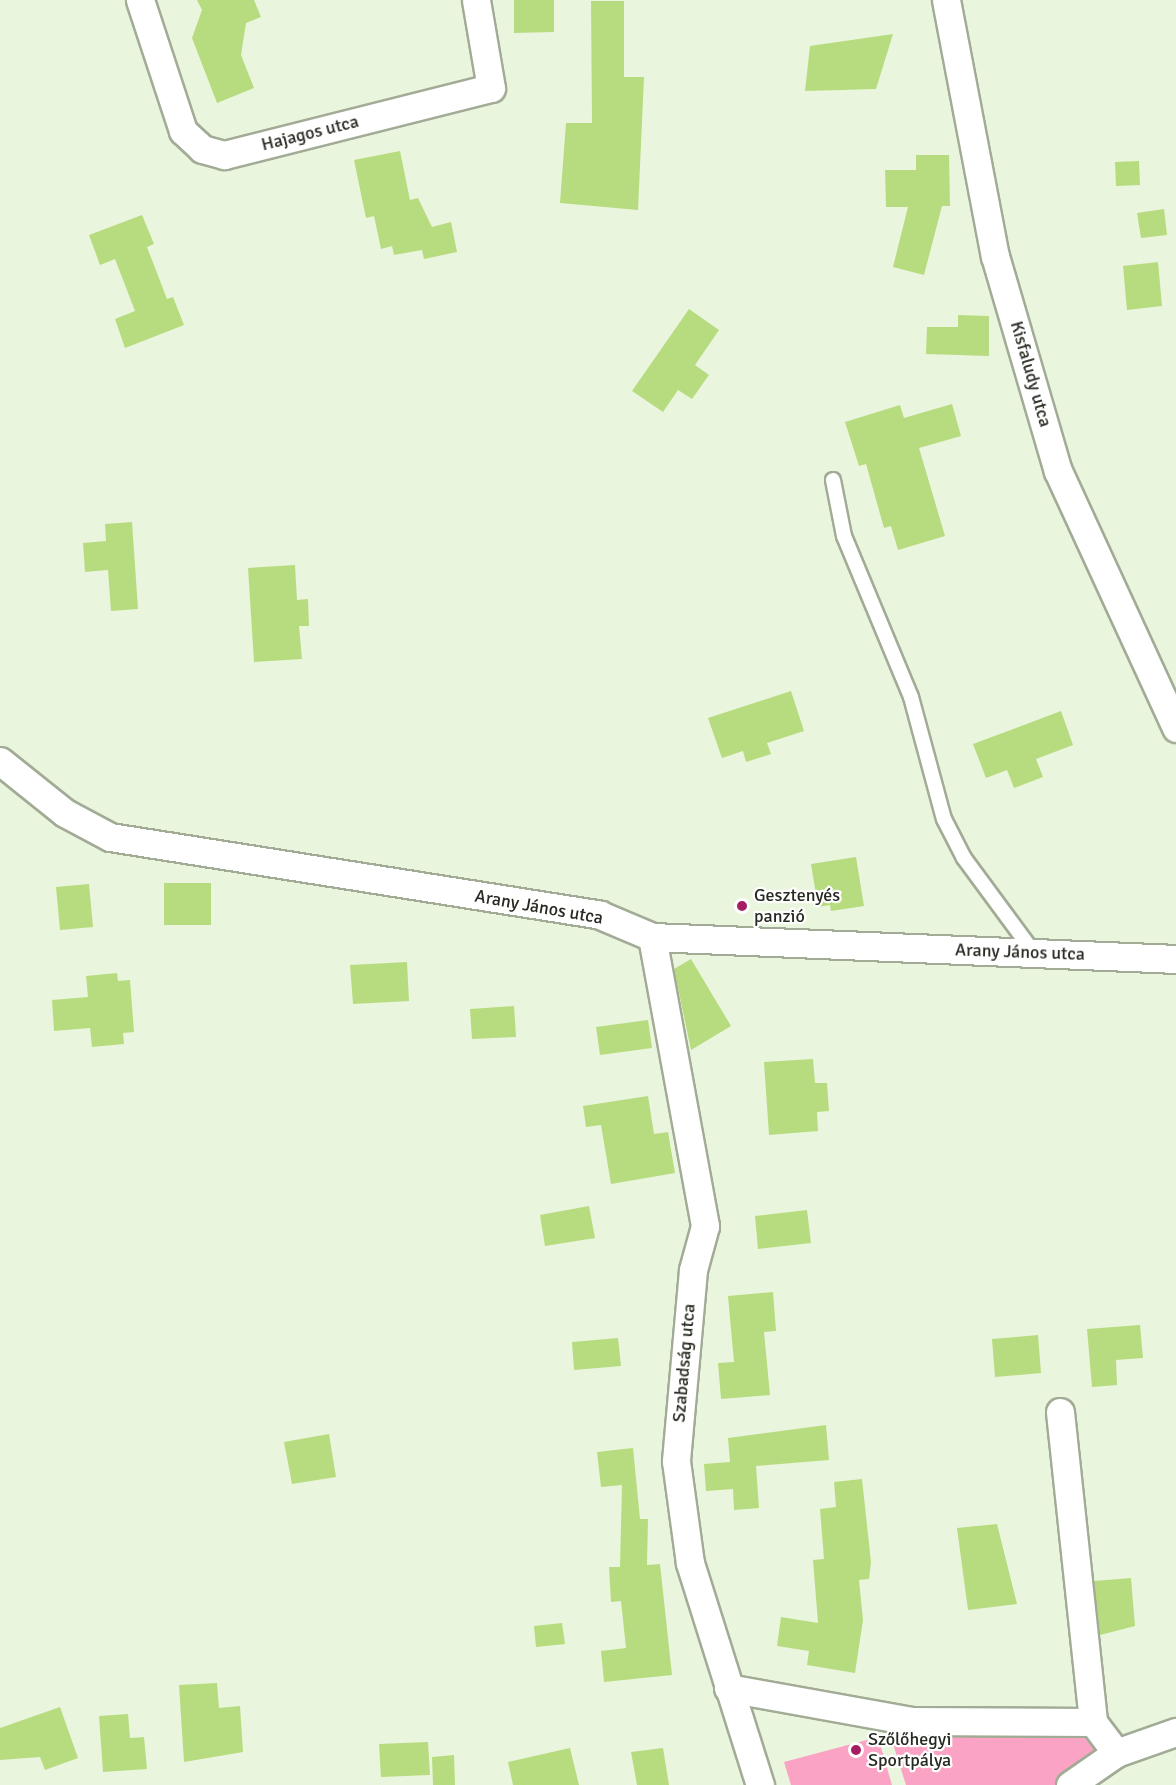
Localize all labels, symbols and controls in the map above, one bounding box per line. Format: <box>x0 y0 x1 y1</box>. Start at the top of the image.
street label: Hajagos utca <box>259 110 361 156</box>
street label: Kisfaludy utca <box>1006 319 1056 429</box>
street label: Arany János utca <box>473 885 605 929</box>
place label: Gesztenyés panzió <box>754 885 840 928</box>
marker: Gesztenyés panzió <box>735 899 749 913</box>
street label: Arany János utca <box>955 939 1085 965</box>
street label: Szabadság utca <box>668 1303 700 1423</box>
place label: Szőlőhegyi Sportpálya <box>868 1729 951 1772</box>
marker: Szőlőhegyi Sportpálya <box>849 1743 863 1757</box>

